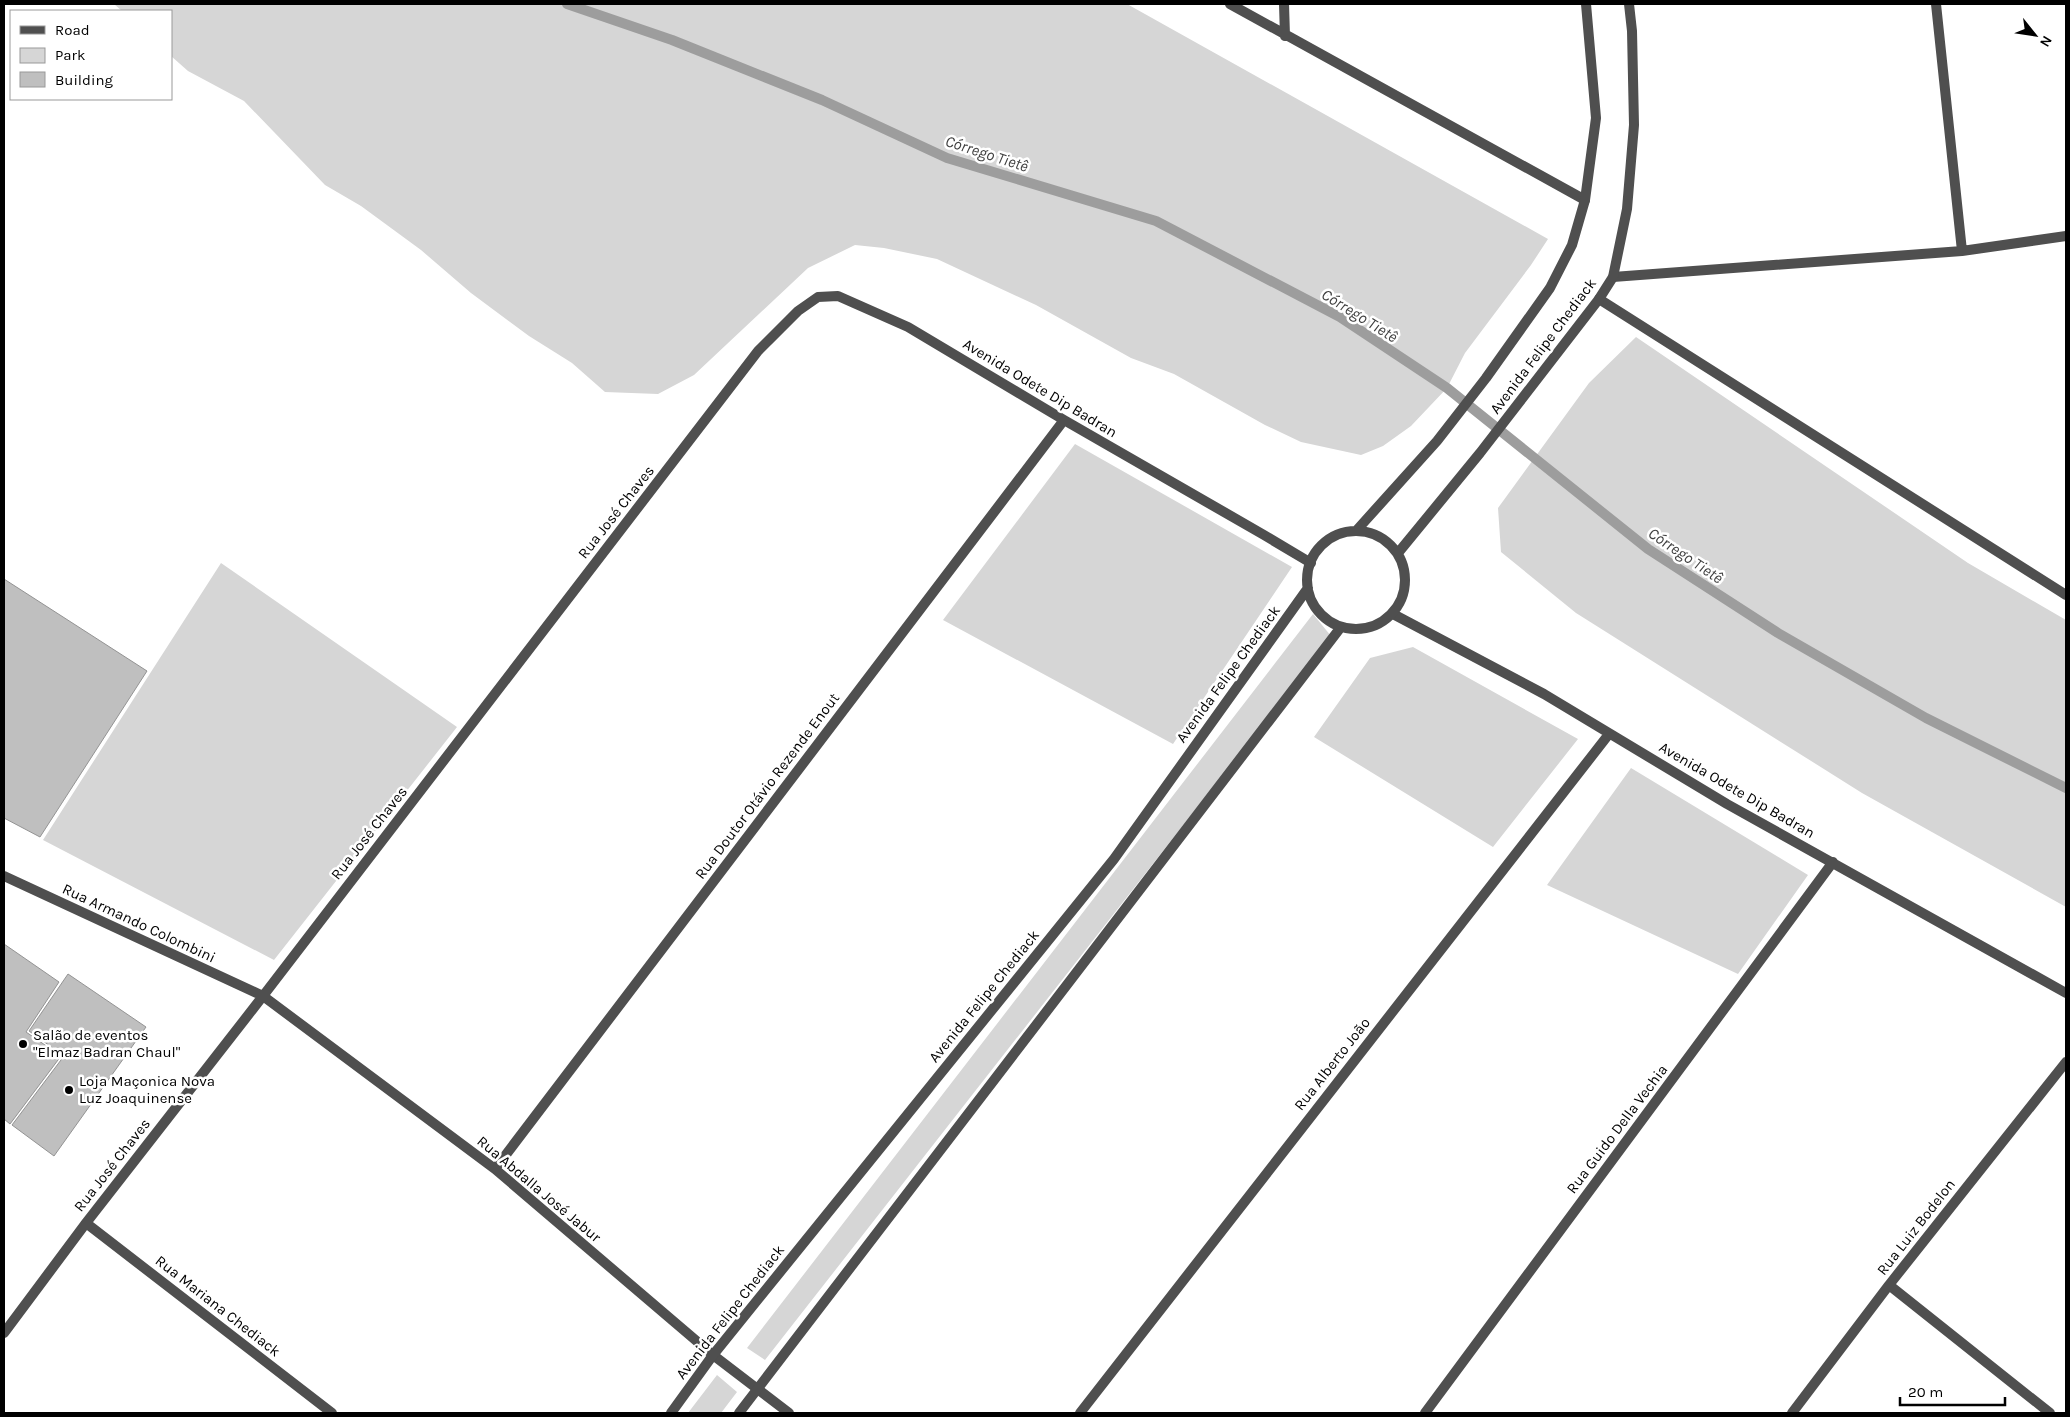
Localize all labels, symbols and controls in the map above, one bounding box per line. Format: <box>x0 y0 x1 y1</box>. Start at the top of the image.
legend <box>10 10 172 100</box>
north arrow <box>2010 10 2060 60</box>
text: Road <box>55 21 90 39</box>
text: N <box>2036 33 2056 50</box>
text: Park <box>55 46 85 64</box>
text: Building <box>55 71 113 89</box>
water label: Córrego Tietê <box>943 131 1031 176</box>
street label: Avenida Felipe Chediack <box>1486 275 1600 417</box>
water label: Córrego Tietê <box>1318 285 1402 347</box>
street label: Avenida Odete Dip Badran <box>960 335 1120 441</box>
street label: Rua José Chaves <box>574 462 658 562</box>
water label: Córrego Tietê <box>1645 523 1727 588</box>
street label: Avenida Felipe Chediack <box>1172 602 1284 746</box>
street label: Rua Doutor Otávio Rezende Enout <box>691 689 843 883</box>
street label: Avenida Odete Dip Badran <box>1656 738 1818 842</box>
street label: Rua José Chaves <box>327 783 411 883</box>
street label: Rua Armando Colombini <box>60 880 218 966</box>
street label: Avenida Felipe Chediack <box>925 926 1043 1066</box>
street label: Rua Alberto João <box>1290 1014 1374 1114</box>
place label: Salão de eventos "Elmaz Badran Chaul" <box>33 1026 181 1061</box>
marker: Salão de eventos "Elmaz Badran Chaul" <box>17 1038 29 1050</box>
street label: Rua Guido Della Vechia <box>1563 1061 1671 1197</box>
place label: Loja Maçonica Nova Luz Joaquinense <box>79 1072 215 1107</box>
marker: Loja Maçonica Nova Luz Joaquinense <box>63 1084 75 1096</box>
street label: Rua José Chaves <box>70 1115 154 1215</box>
street label: Rua Abdalla José Jabur <box>473 1132 605 1246</box>
street label: Rua Luiz Bodelon <box>1873 1175 1959 1279</box>
street label: Avenida Felipe Chediack <box>672 1241 788 1383</box>
street label: Rua Mariana Chediack <box>152 1252 284 1360</box>
scale bar <box>1900 1374 2005 1406</box>
text: 20 m <box>1908 1383 1943 1401</box>

